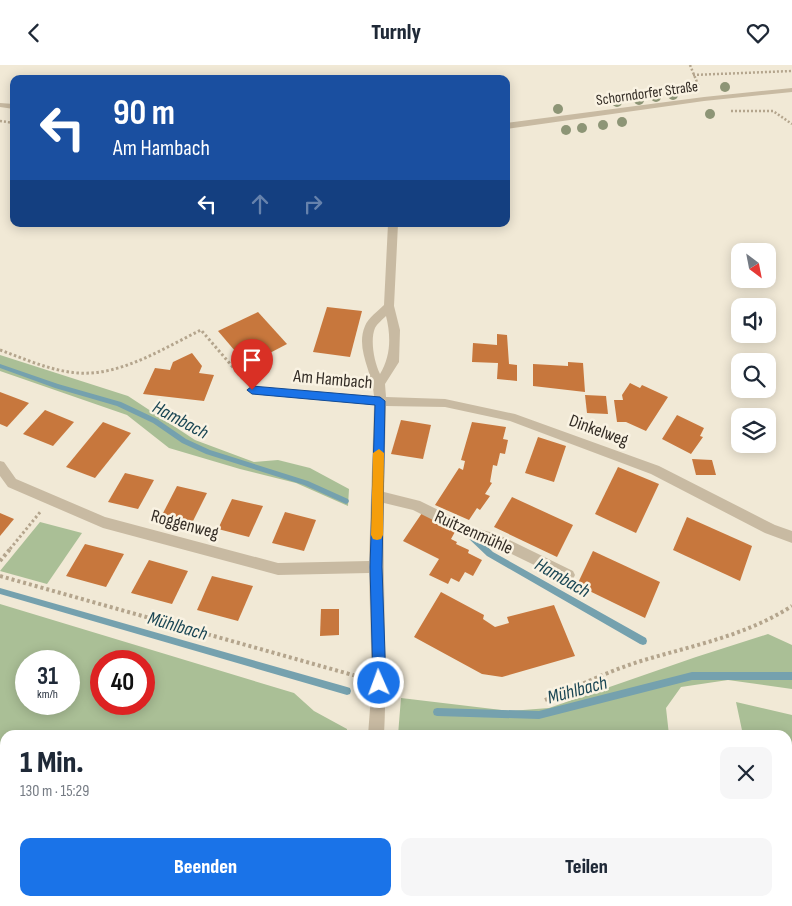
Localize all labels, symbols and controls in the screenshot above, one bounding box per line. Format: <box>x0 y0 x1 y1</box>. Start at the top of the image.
icon: back <box>20 19 48 47</box>
text: Turnly <box>371 19 421 46</box>
icon: heart <box>744 19 772 47</box>
street label: Schorndorfer Straße <box>595 77 699 110</box>
text: 90 m <box>113 92 175 135</box>
icon: left <box>30 95 95 160</box>
text: Am Hambach <box>113 135 210 162</box>
icon: left <box>193 190 221 218</box>
icon: ahead <box>246 190 274 218</box>
icon: right <box>299 190 327 218</box>
north arrow <box>731 243 776 287</box>
map controls <box>731 243 776 453</box>
button: sound <box>731 298 776 343</box>
pin <box>231 339 273 390</box>
icon: arrive <box>238 346 266 374</box>
button: search <box>731 353 776 398</box>
street label: Am Hambach <box>292 365 373 393</box>
water label: Hambach <box>148 396 212 445</box>
button: layers <box>731 408 776 453</box>
street label: Dinkelweg <box>566 410 631 451</box>
street label: Roggenweg <box>149 505 221 544</box>
street label: Ruitzenmühle <box>431 506 516 559</box>
water label: Hambach <box>531 553 594 603</box>
water label: Mühlbach <box>145 607 210 646</box>
speed limit sign: 40 <box>90 650 155 715</box>
position arrow <box>352 656 404 708</box>
text: 31 <box>37 661 58 692</box>
water label: Mühlbach <box>545 671 610 709</box>
text: km/h <box>37 687 58 702</box>
text: 1 Min. <box>20 745 84 781</box>
button: close <box>720 747 772 799</box>
text: 130 m · 15:29 <box>20 782 89 801</box>
button: Beenden <box>20 838 391 896</box>
button: Teilen <box>401 838 772 896</box>

